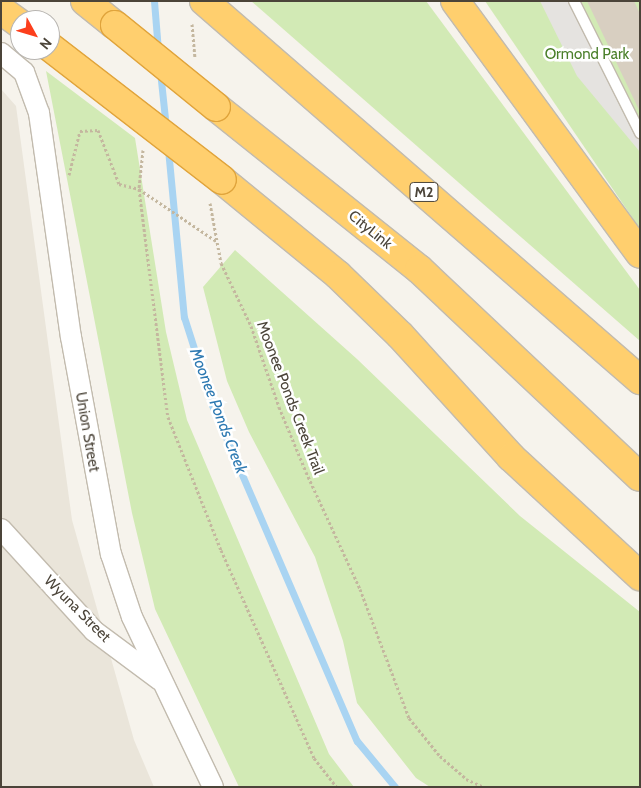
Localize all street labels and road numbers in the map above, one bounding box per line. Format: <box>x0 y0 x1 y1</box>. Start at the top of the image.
road number: M2 <box>409 180 439 203</box>
street label: CityLink <box>344 207 396 253</box>
street label: Moonee Ponds Creek Trail <box>252 319 328 477</box>
street label: Union Street <box>71 391 103 473</box>
street label: Wyuna Street <box>40 572 114 646</box>

